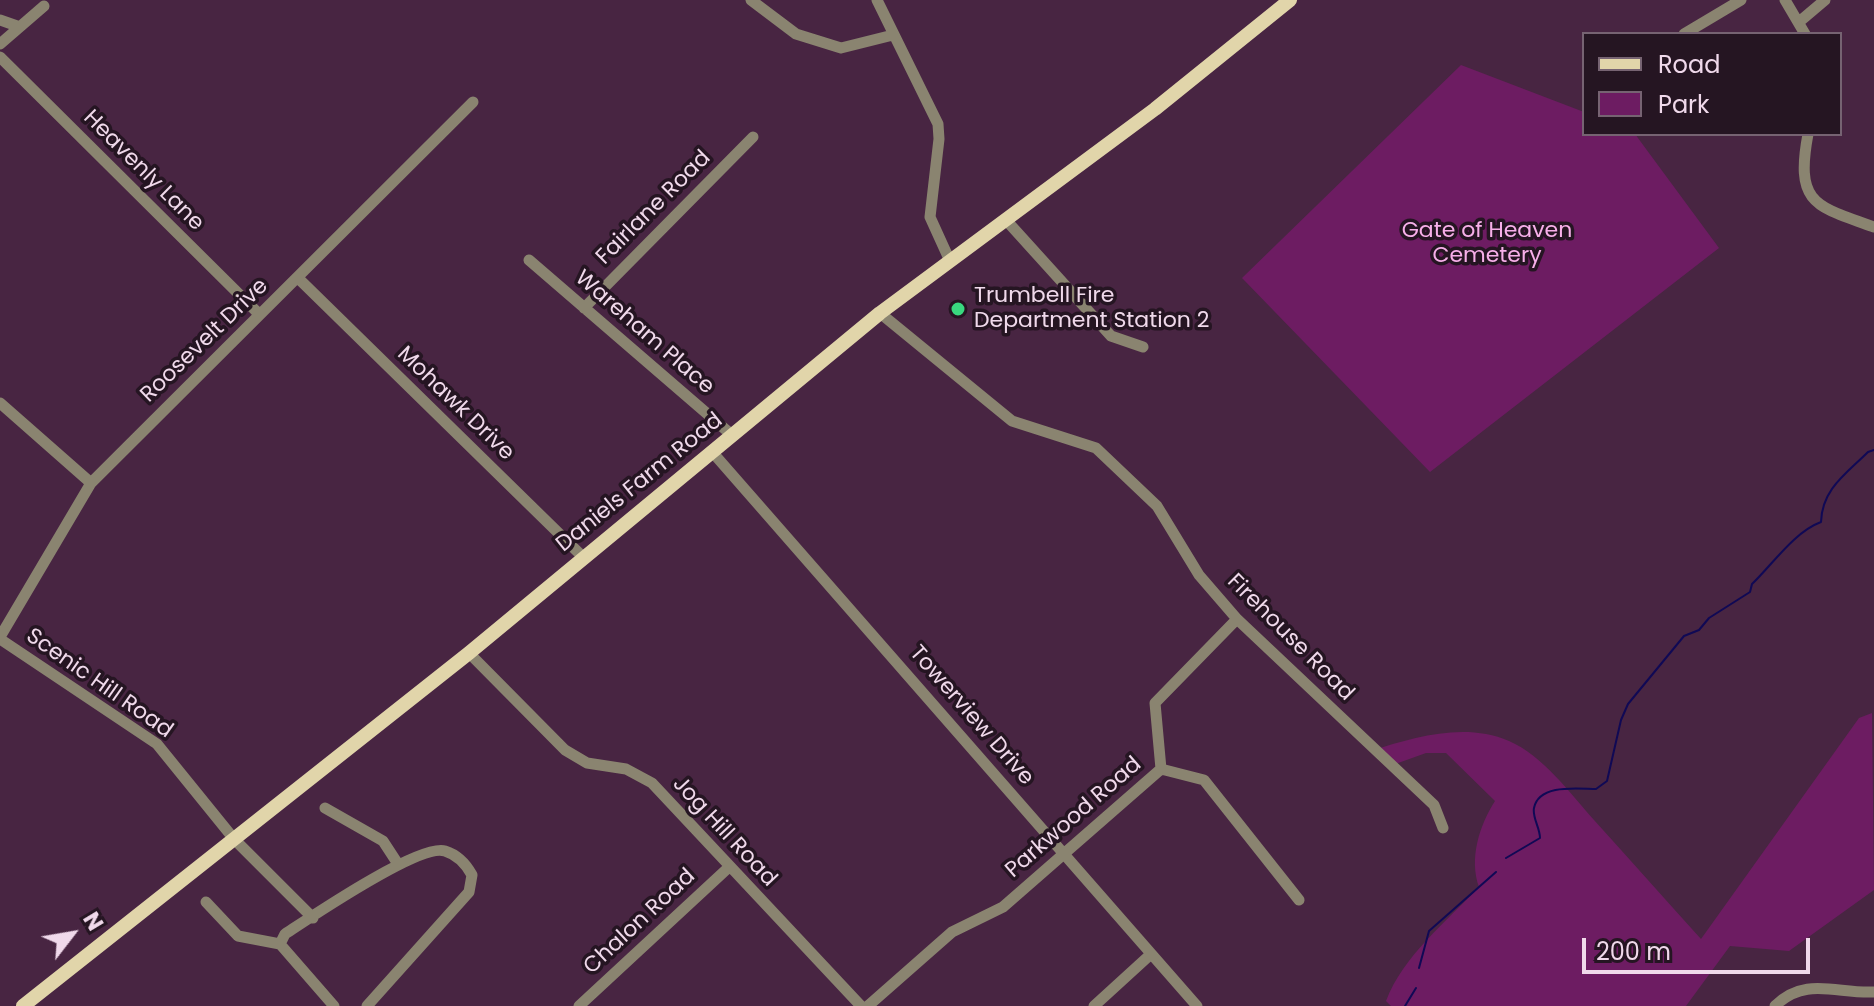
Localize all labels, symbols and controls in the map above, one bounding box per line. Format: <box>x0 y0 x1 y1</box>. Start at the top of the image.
legend <box>1582 32 1842 136</box>
text: Road <box>1658 48 1720 81</box>
text: Park <box>1658 88 1709 121</box>
street label: Heavenly Lane <box>77 105 209 237</box>
street label: Fairlane Road <box>591 145 717 271</box>
park label: Gate of Heaven Cemetery <box>1402 218 1572 270</box>
street label: Wareham Place <box>569 265 719 401</box>
street label: Roosevelt Drive <box>136 273 274 409</box>
place label: Trumbell Fire Department Station 2 <box>974 283 1209 334</box>
marker: Trumbell Fire Department Station 2 <box>949 300 967 318</box>
street label: Mohawk Drive <box>391 342 519 466</box>
street label: Daniels Farm Road <box>552 408 728 558</box>
street label: Firehouse Road <box>1221 569 1359 707</box>
street label: Scenic Hill Road <box>21 624 177 744</box>
street label: Towerview Drive <box>903 641 1039 791</box>
street label: Parkwood Road <box>1001 752 1147 884</box>
street label: Jog Hill Road <box>666 771 782 893</box>
street label: Chalon Road <box>579 864 701 980</box>
north arrow <box>32 894 112 974</box>
text: N <box>75 906 111 936</box>
scale bar <box>1586 922 1814 972</box>
text: 200 m <box>1596 935 1671 968</box>

